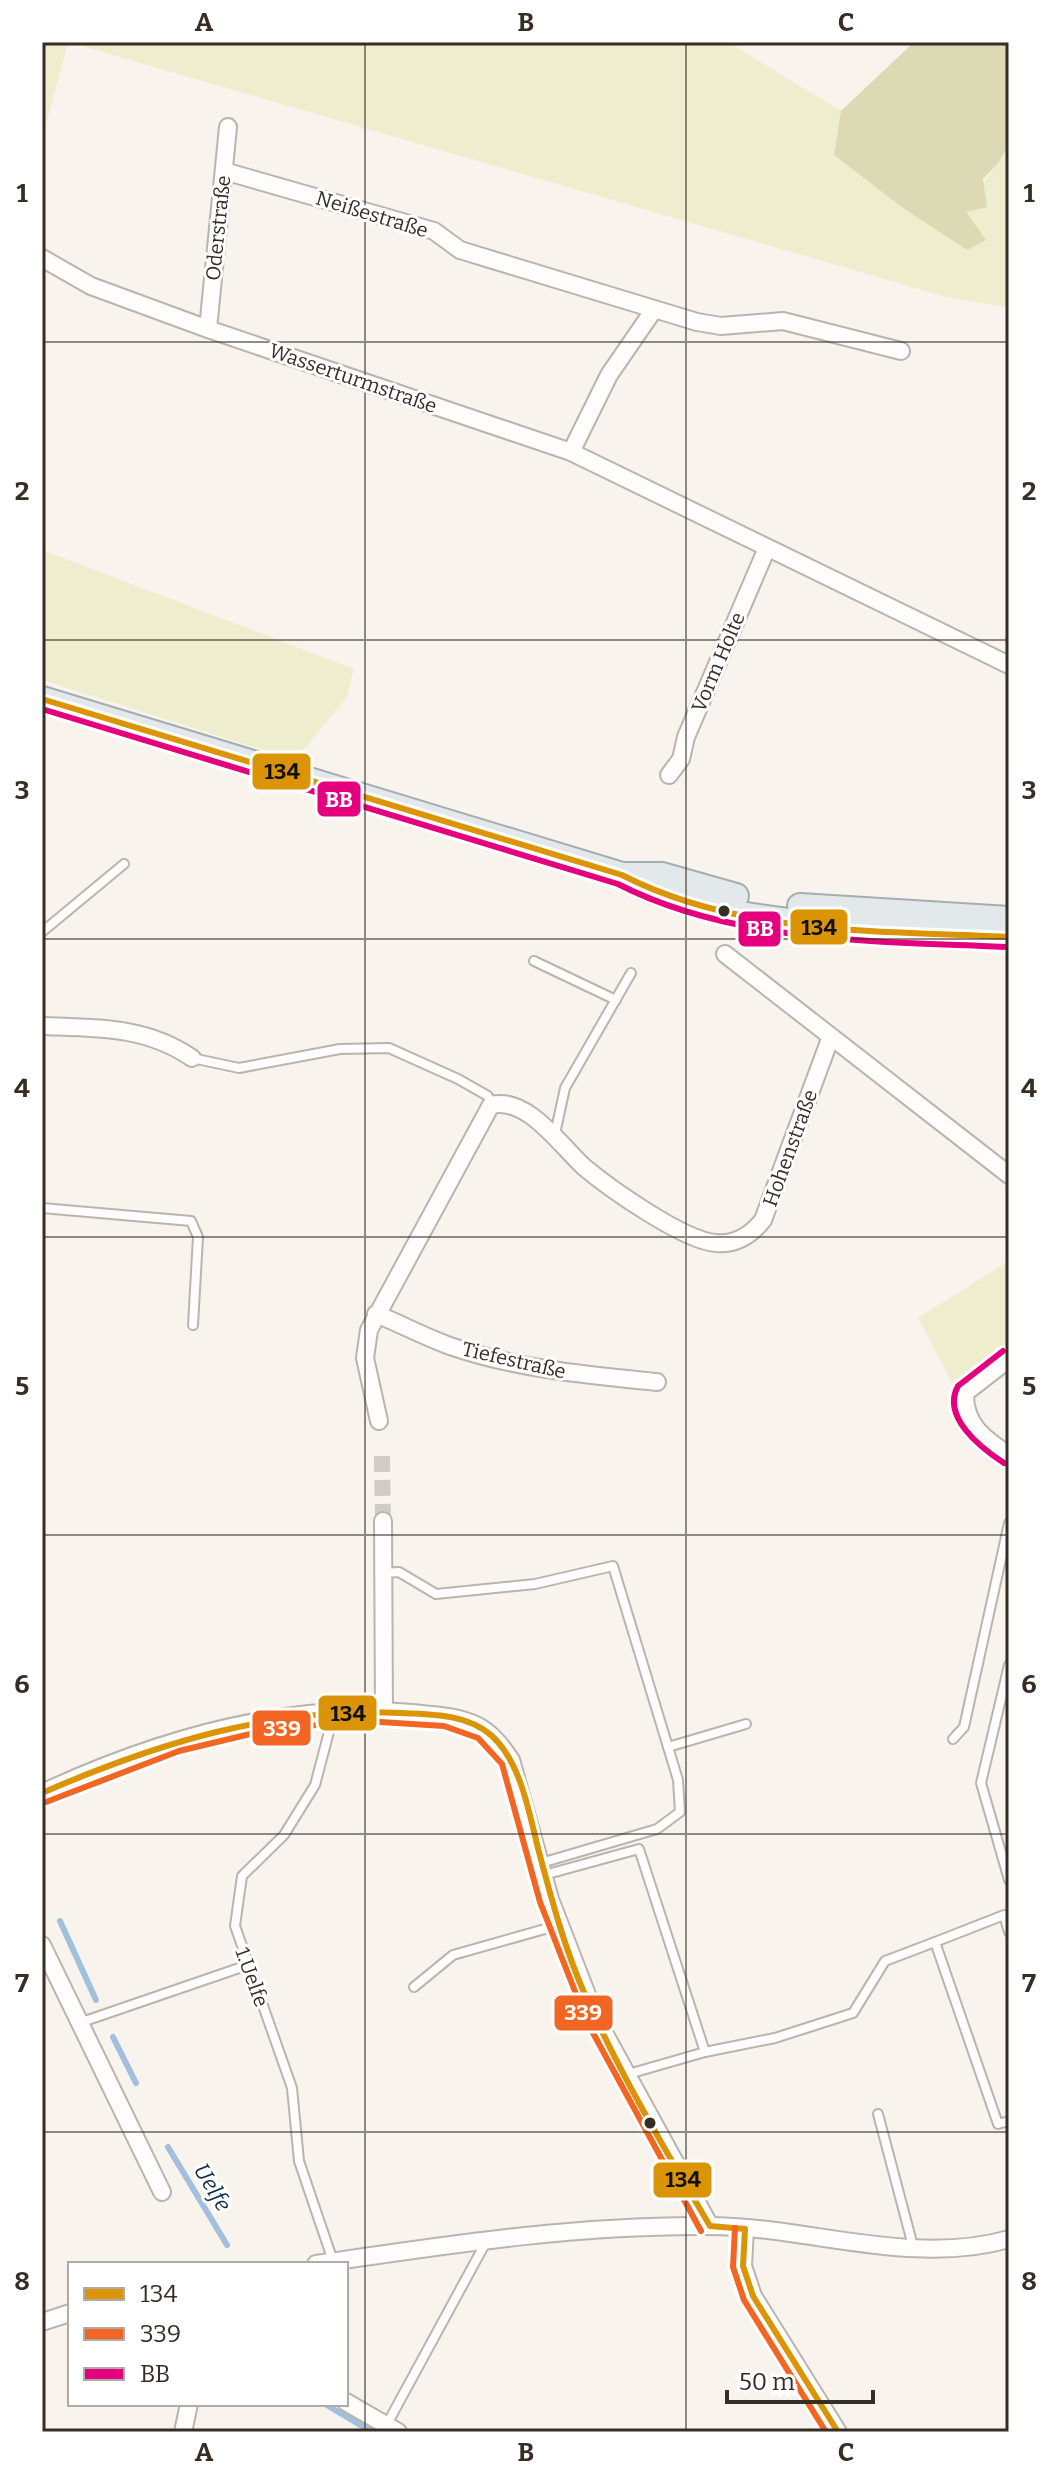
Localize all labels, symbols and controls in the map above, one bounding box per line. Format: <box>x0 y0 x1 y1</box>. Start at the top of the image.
text: A <box>195 7 214 38</box>
text: B <box>518 7 534 38</box>
text: C <box>838 7 854 38</box>
street label: Oderstraße <box>201 174 235 282</box>
text: 1 <box>16 178 28 209</box>
text: 1 <box>1023 178 1035 209</box>
street label: Neißestraße <box>313 186 431 242</box>
street label: Wasserturmstraße <box>266 338 440 418</box>
text: 2 <box>15 476 29 507</box>
text: 2 <box>1022 476 1036 507</box>
street label: Vorm Holte <box>686 608 750 716</box>
line badge: 134 <box>251 752 312 791</box>
text: 134 <box>264 758 300 785</box>
text: 3 <box>15 775 29 806</box>
text: 3 <box>1022 775 1036 806</box>
line badge: BB <box>316 780 362 818</box>
text: BB <box>325 786 353 813</box>
unlabelled marker <box>716 903 732 919</box>
line badge: 134 <box>789 908 849 946</box>
line badge: BB <box>737 910 782 948</box>
text: 134 <box>801 914 837 941</box>
text: BB <box>746 915 774 942</box>
text: 4 <box>14 1073 30 1104</box>
text: 4 <box>1021 1073 1037 1104</box>
street label: Hohenstraße <box>758 1086 822 1210</box>
street label: Tiefestraße <box>460 1336 568 1384</box>
text: 5 <box>15 1371 29 1402</box>
text: 5 <box>1022 1371 1036 1402</box>
text: 6 <box>14 1669 30 1700</box>
text: 6 <box>1021 1669 1037 1700</box>
line badge: 134 <box>317 1694 378 1732</box>
text: 134 <box>330 1700 366 1727</box>
line badge: 339 <box>251 1709 312 1747</box>
text: 339 <box>263 1715 301 1742</box>
street label: 1.Uelfe <box>230 1944 274 2010</box>
text: 7 <box>15 1968 29 1999</box>
text: 7 <box>1022 1968 1036 1999</box>
line badge: 339 <box>553 1994 614 2032</box>
text: 339 <box>564 1999 602 2026</box>
unlabelled marker <box>642 2115 658 2131</box>
water label: Uelfe <box>188 2158 237 2216</box>
line badge: 134 <box>652 2161 713 2199</box>
text: 134 <box>665 2166 701 2193</box>
legend <box>68 2262 348 2406</box>
text: 8 <box>14 2266 30 2297</box>
text: 8 <box>1021 2266 1037 2297</box>
text: 134 <box>140 2280 177 2308</box>
text: 339 <box>140 2320 181 2348</box>
scale bar <box>727 2354 873 2404</box>
text: BB <box>140 2360 170 2388</box>
text: 50 m <box>739 2368 795 2396</box>
text: A <box>195 2437 214 2468</box>
text: B <box>518 2437 534 2468</box>
text: C <box>838 2437 854 2468</box>

